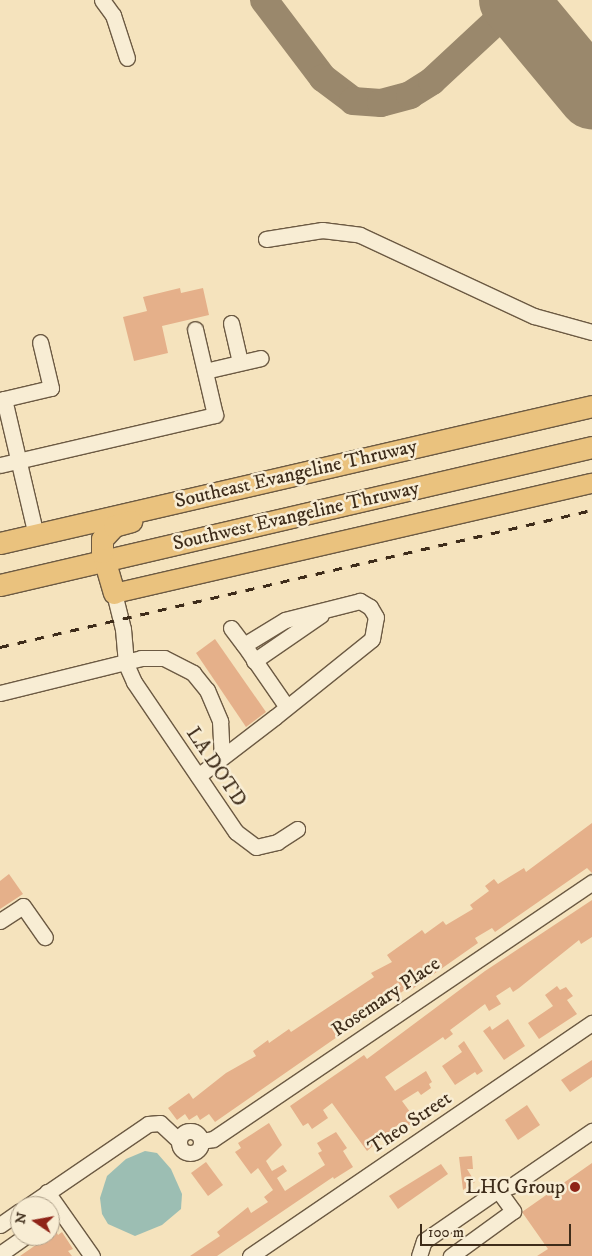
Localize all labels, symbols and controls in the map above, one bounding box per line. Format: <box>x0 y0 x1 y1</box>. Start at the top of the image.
street label: Southeast Evangeline Thruway <box>173 434 419 514</box>
street label: Southwest Evangeline Thruway <box>170 476 422 556</box>
street label: LA DOTD <box>181 723 251 811</box>
street label: Rosemary Place <box>327 952 445 1042</box>
street label: Theo Street <box>364 1086 456 1160</box>
place label: LHC Group <box>466 1175 565 1199</box>
marker: LHC Group <box>569 1181 581 1193</box>
north arrow <box>10 1196 60 1246</box>
text: N <box>11 1211 31 1226</box>
scale bar <box>422 1214 573 1246</box>
text: 100 m <box>428 1223 464 1242</box>

